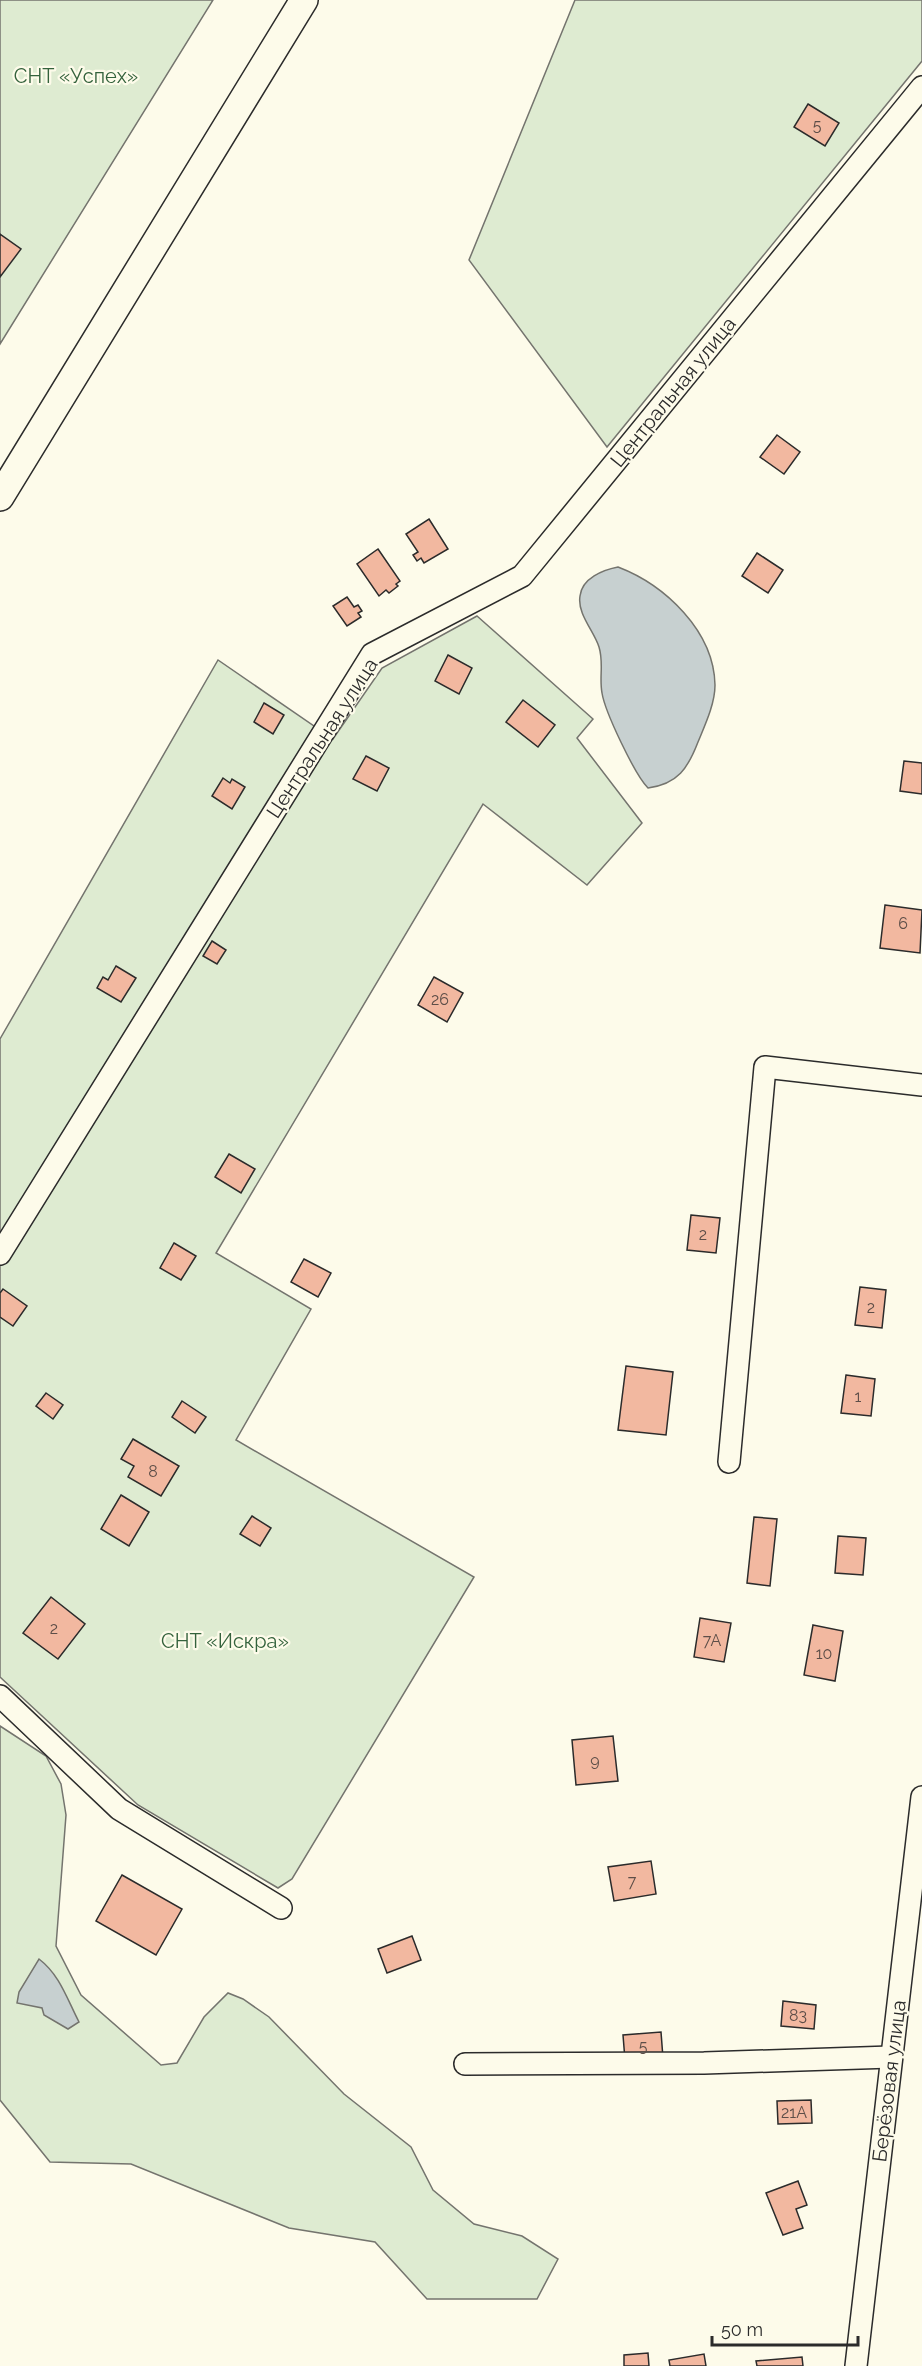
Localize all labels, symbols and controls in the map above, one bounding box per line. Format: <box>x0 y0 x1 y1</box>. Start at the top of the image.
park label: СНТ «Успех» <box>14 64 138 88</box>
house number: 5 <box>813 116 822 135</box>
street label: Центральная улица <box>605 312 741 472</box>
street label: Центральная улица <box>261 653 383 823</box>
house number: 6 <box>898 914 908 933</box>
house number: 26 <box>431 990 449 1009</box>
house number: 2 <box>699 1225 707 1244</box>
house number: 2 <box>867 1298 875 1317</box>
house number: 1 <box>855 1387 862 1406</box>
house number: 8 <box>148 1462 158 1481</box>
house number: 2 <box>50 1619 58 1638</box>
park label: СНТ «Искра» <box>161 1629 289 1653</box>
house number: 7А <box>703 1631 722 1650</box>
house number: 10 <box>816 1644 832 1663</box>
house number: 9 <box>590 1751 600 1770</box>
house number: 7 <box>628 1872 637 1891</box>
street label: Берёзовая улица <box>867 1999 911 2163</box>
house number: 83 <box>789 2006 807 2025</box>
house number: 5 <box>639 2037 648 2056</box>
house number: 21А <box>781 2103 807 2122</box>
scale bar <box>712 2309 858 2347</box>
text: 50 m <box>721 2319 763 2340</box>

